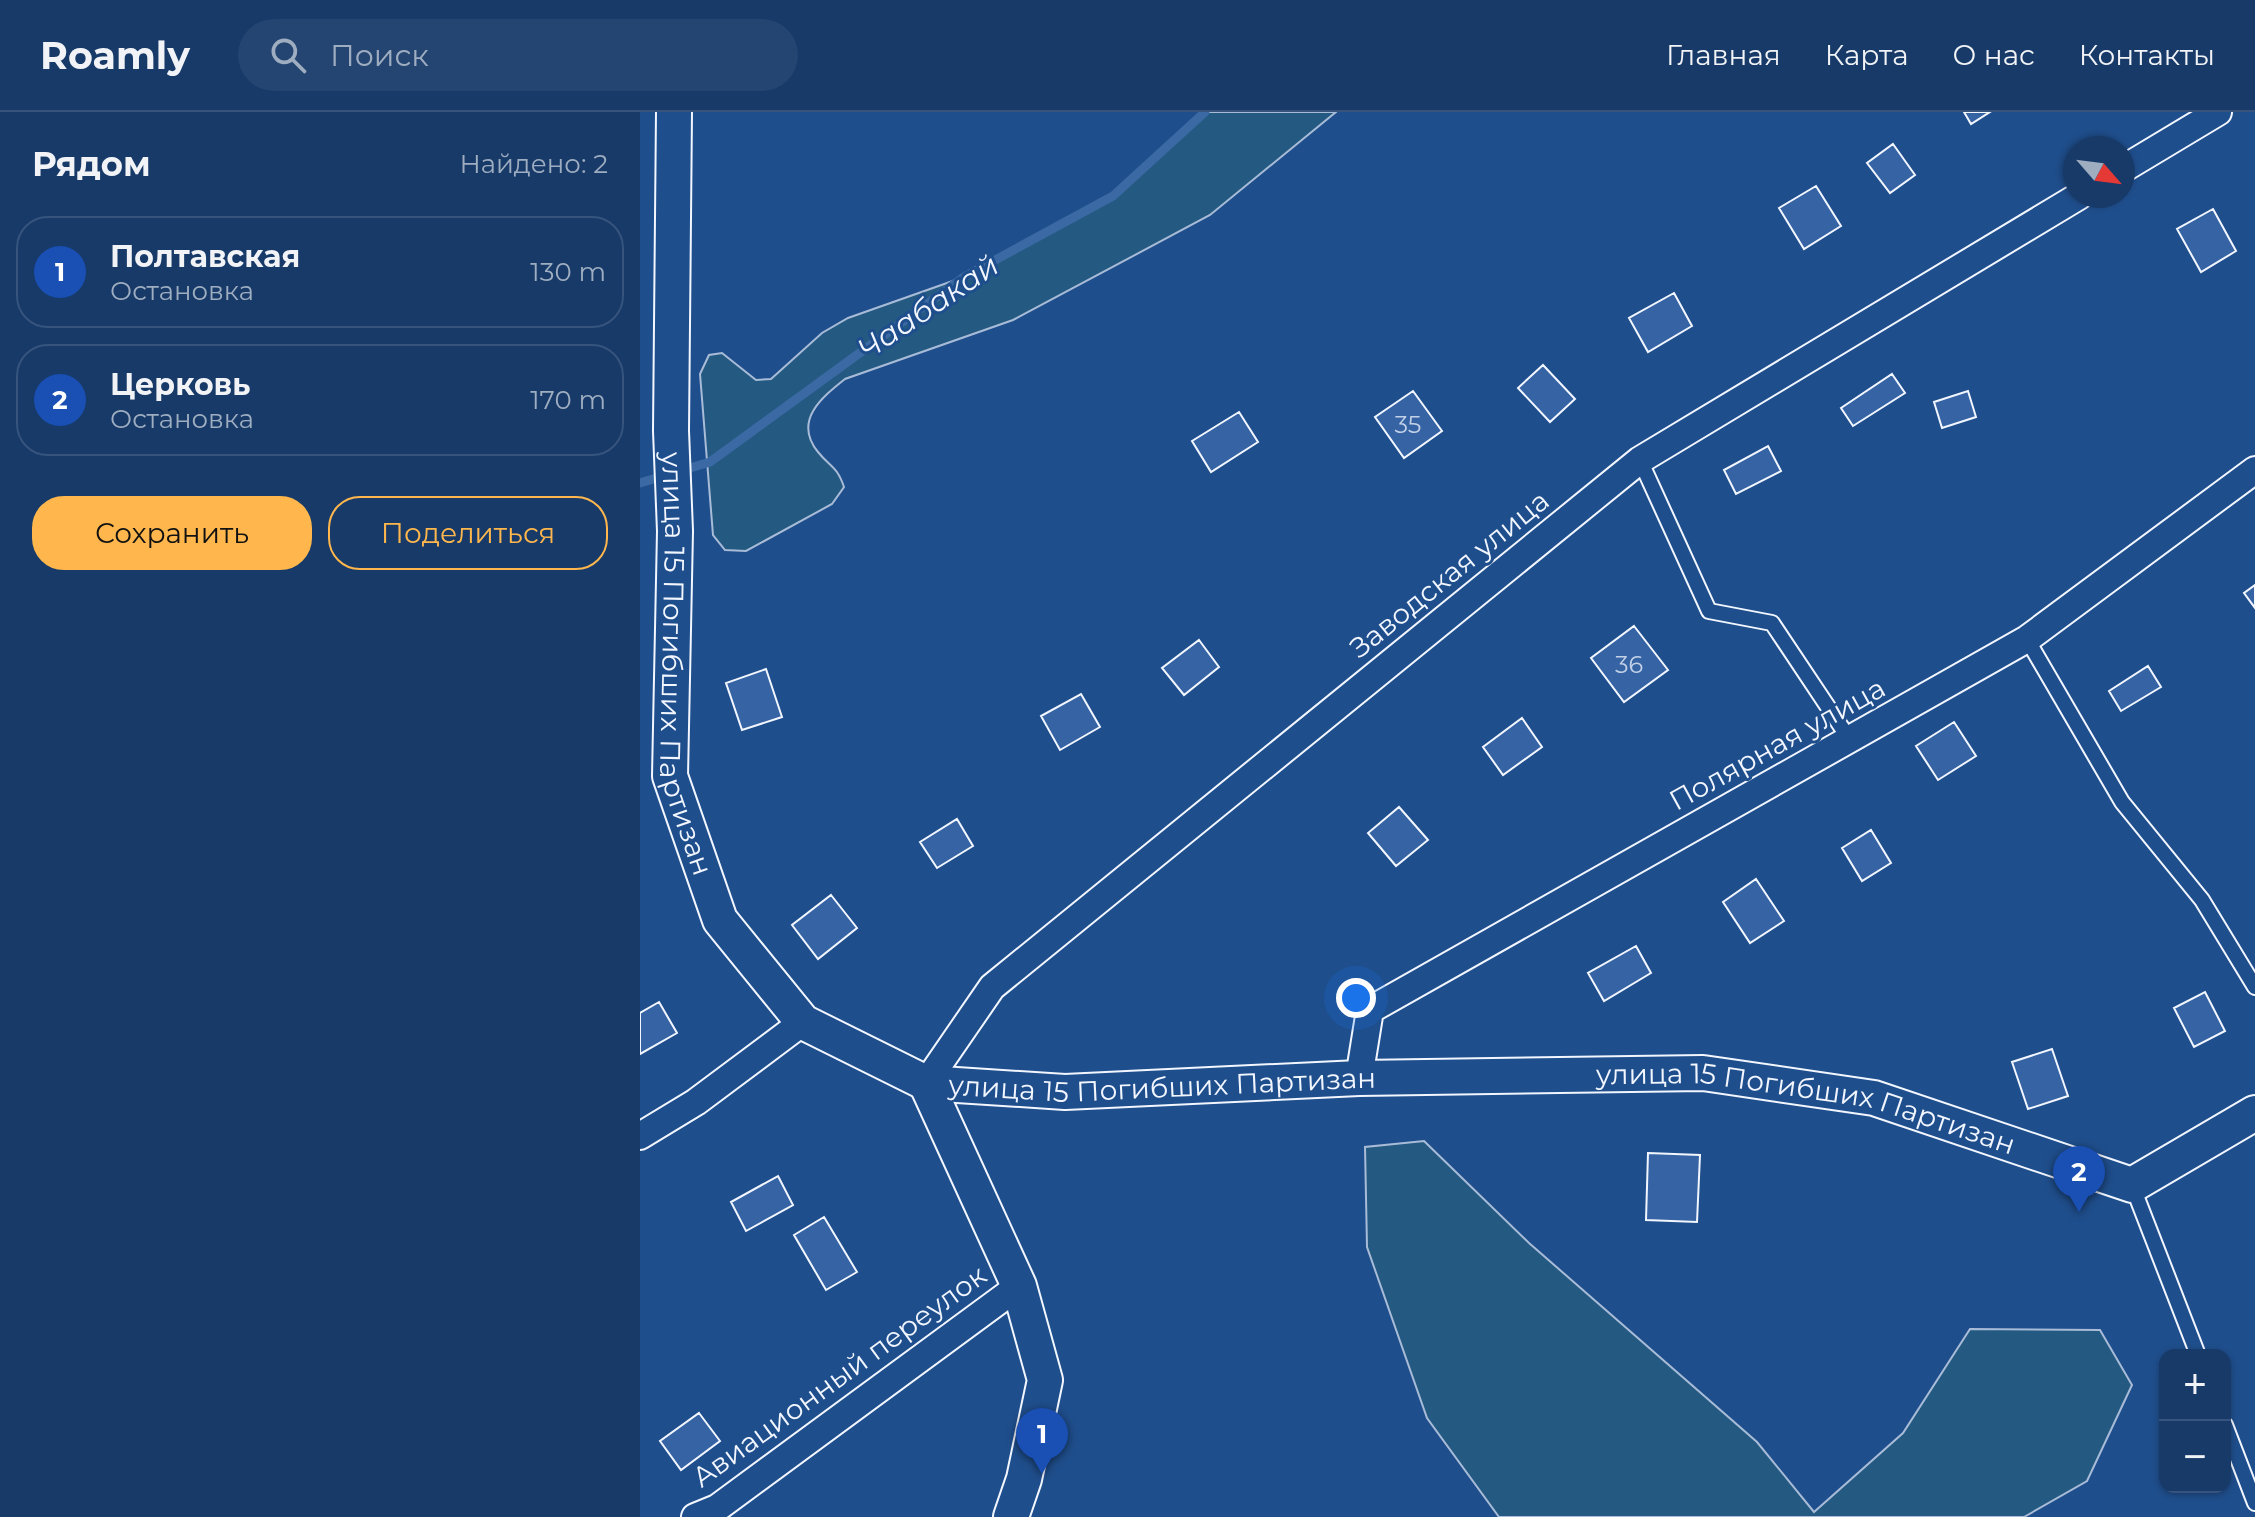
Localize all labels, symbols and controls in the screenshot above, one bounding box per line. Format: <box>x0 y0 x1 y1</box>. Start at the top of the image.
search box <box>238 19 798 91</box>
text: Roamly <box>40 32 190 79</box>
icon: search <box>266 33 310 77</box>
text: Поиск <box>330 37 429 74</box>
text: Главная <box>1666 38 1781 72</box>
text: Карта <box>1825 38 1909 72</box>
text: О нас <box>1953 38 2035 72</box>
text: Контакты <box>2079 38 2215 72</box>
north arrow <box>2063 136 2135 208</box>
text: Рядом <box>32 143 151 185</box>
text: Найдено: 2 <box>459 148 608 180</box>
text: Полтавская <box>110 238 300 275</box>
water label: Чаабакай <box>850 246 1006 368</box>
text: 1 <box>55 256 65 288</box>
text: 130 m <box>530 256 606 288</box>
text: Остановка <box>110 275 254 307</box>
text: Церковь <box>110 366 250 403</box>
text: 2 <box>52 384 68 416</box>
text: 170 m <box>530 384 606 416</box>
text: Остановка <box>110 403 254 435</box>
house number: 35 <box>1395 410 1421 439</box>
street label: улица 15 Погибших Партизан <box>653 450 720 880</box>
street label: Заводская улица <box>1343 483 1555 665</box>
button: Сохранить <box>32 496 312 570</box>
button: Поделиться <box>328 496 608 570</box>
house number: 36 <box>1615 650 1643 679</box>
street label: Полярная улица <box>1663 671 1891 817</box>
your location <box>1336 978 1376 1018</box>
street label: улица 15 Погибших Партизан <box>1595 1056 2020 1161</box>
street label: улица 15 Погибших Партизан <box>946 1061 1376 1109</box>
pin: 2 <box>2053 1146 2105 1212</box>
street label: Авиационный переулок <box>685 1258 993 1494</box>
map controls <box>2159 1349 2231 1493</box>
button: + <box>2159 1349 2231 1421</box>
pin: 1 <box>1016 1408 1068 1474</box>
button: − <box>2159 1421 2231 1493</box>

